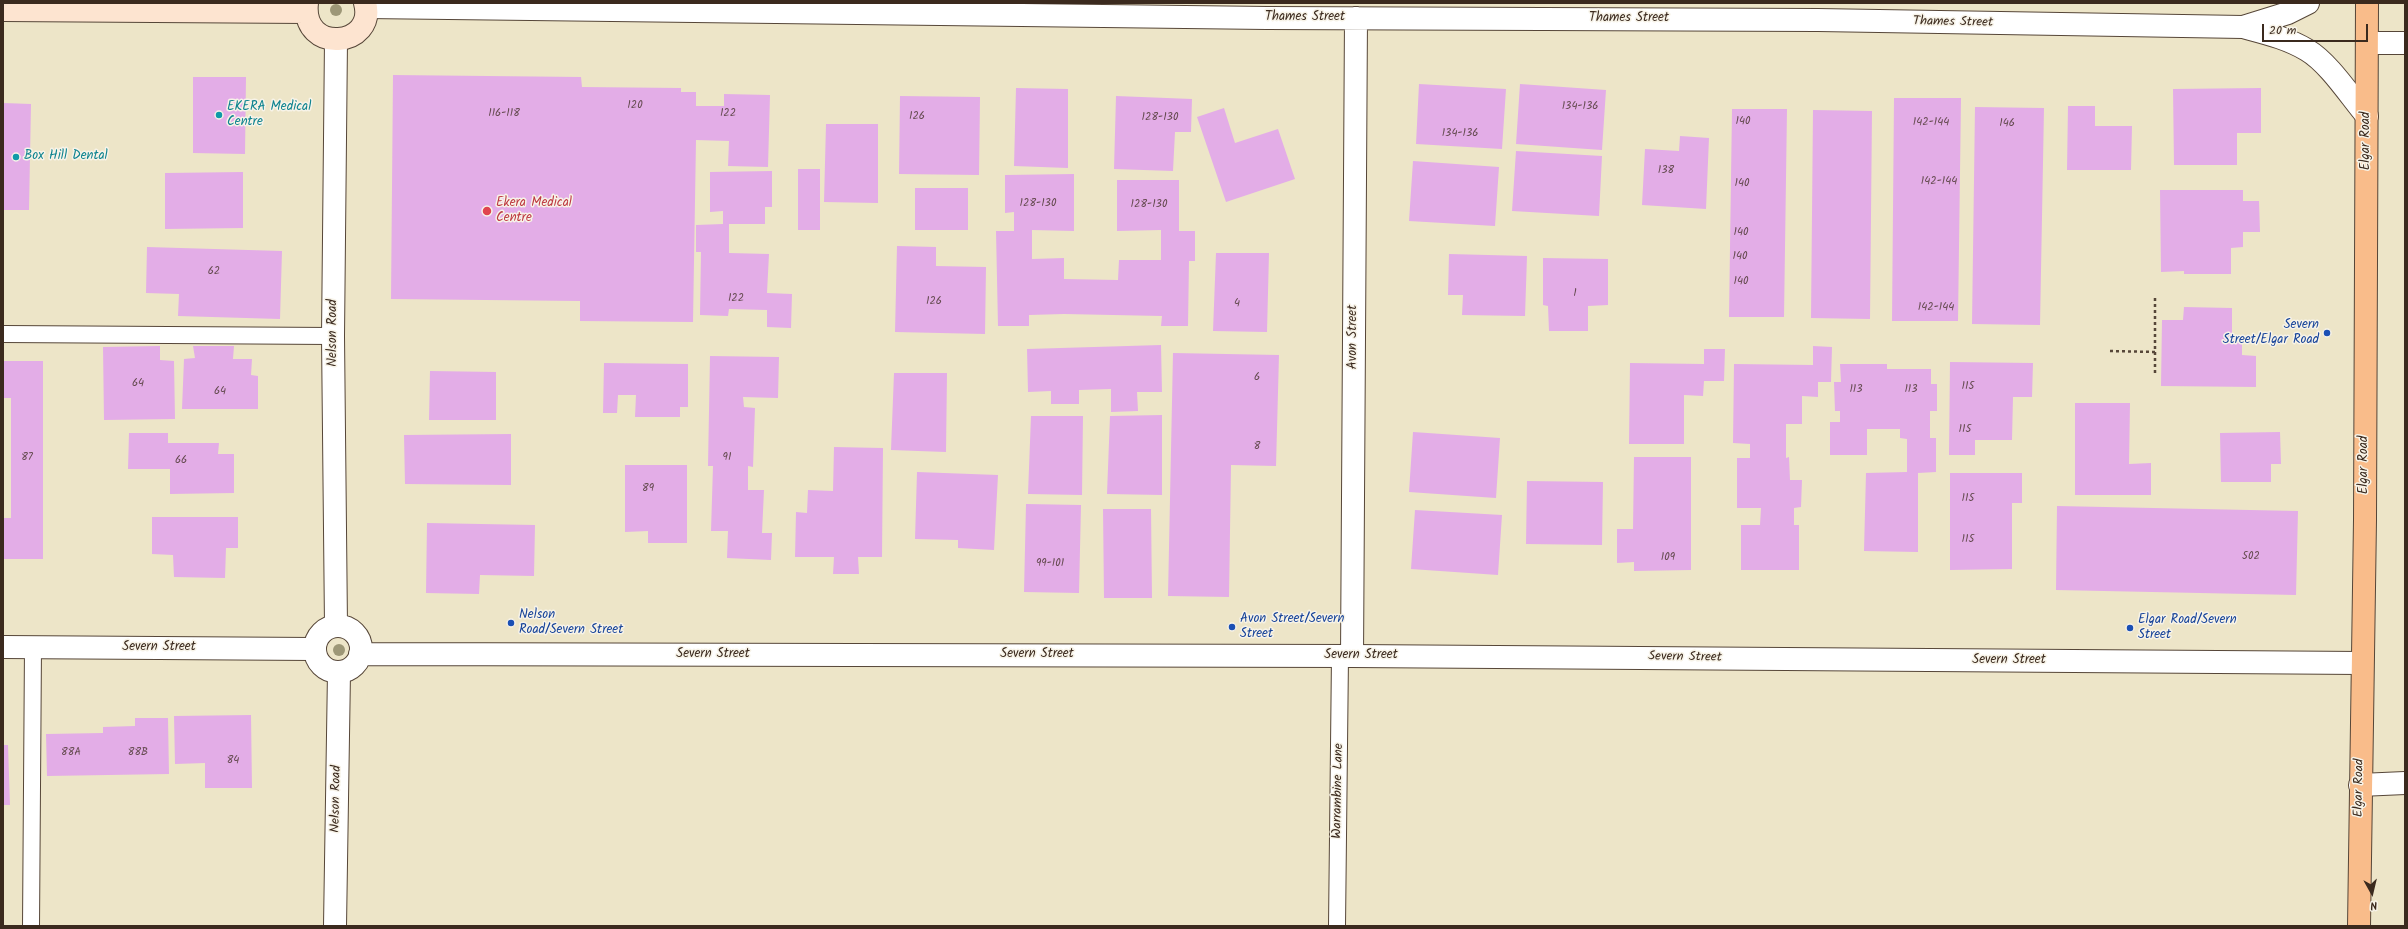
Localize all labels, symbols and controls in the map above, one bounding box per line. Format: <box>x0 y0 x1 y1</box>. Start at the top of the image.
street label: Thames Street <box>1265 10 1345 26</box>
street label: Thames Street <box>1589 11 1669 27</box>
street label: Thames Street <box>1913 15 1993 31</box>
scale bar <box>2264 16 2370 42</box>
text: 20 m <box>2269 21 2296 40</box>
house number: 120 <box>627 99 643 113</box>
place label: EKERA Medical Centre <box>227 100 311 131</box>
house number: 134-136 <box>1562 100 1598 114</box>
house number: 116-118 <box>488 107 520 121</box>
house number: 122 <box>720 107 736 121</box>
marker: EKERA Medical Centre <box>214 110 224 120</box>
house number: 126 <box>909 110 925 124</box>
house number: 128-130 <box>1142 111 1178 125</box>
street label: Elgar Road <box>2359 112 2375 170</box>
house number: 140 <box>1735 115 1751 129</box>
house number: 142-144 <box>1913 116 1949 130</box>
house number: 146 <box>1999 117 2015 131</box>
house number: 134-136 <box>1442 127 1478 141</box>
place label: Box Hill Dental <box>24 149 108 165</box>
marker: Box Hill Dental <box>11 152 21 162</box>
house number: 138 <box>1658 164 1674 178</box>
house number: 142-144 <box>1921 175 1957 189</box>
house number: 140 <box>1734 177 1750 191</box>
place label: Ekera Medical Centre <box>496 196 572 227</box>
house number: 128-130 <box>1020 197 1056 211</box>
house number: 128-130 <box>1131 198 1167 212</box>
marker: Ekera Medical Centre <box>481 205 493 217</box>
house number: 140 <box>1733 226 1749 240</box>
house number: 140 <box>1732 250 1748 264</box>
house number: 62 <box>208 265 220 279</box>
house number: 140 <box>1733 275 1749 289</box>
house number: 1 <box>1573 287 1577 301</box>
house number: 122 <box>728 292 744 306</box>
house number: 126 <box>926 295 942 309</box>
house number: 4 <box>1234 297 1240 311</box>
street label: Nelson Road <box>326 299 342 367</box>
house number: 142-144 <box>1918 301 1954 315</box>
street label: Avon Street <box>1346 305 1362 369</box>
place label: Severn Street/Elgar Road <box>2223 318 2319 349</box>
marker: Severn Street/Elgar Road <box>2322 328 2332 338</box>
house number: 6 <box>1254 371 1260 385</box>
house number: 64 <box>132 377 144 391</box>
house number: 115 <box>1962 380 1974 394</box>
house number: 113 <box>1849 383 1863 397</box>
house number: 113 <box>1904 383 1918 397</box>
house number: 64 <box>214 385 226 399</box>
house number: 115 <box>1959 423 1971 437</box>
street label: Elgar Road <box>2357 436 2373 494</box>
house number: 8 <box>1254 440 1260 454</box>
house number: 87 <box>21 451 33 465</box>
house number: 91 <box>723 451 731 465</box>
house number: 66 <box>175 454 187 468</box>
house number: 89 <box>642 482 654 496</box>
house number: 115 <box>1962 492 1974 506</box>
house number: 115 <box>1962 533 1974 547</box>
house number: 502 <box>2242 550 2260 564</box>
house number: 109 <box>1661 551 1675 565</box>
house number: 99-101 <box>1036 557 1064 571</box>
place label: Nelson Road/Severn Street <box>519 608 623 639</box>
place label: Avon Street/Severn Street <box>1240 612 1344 643</box>
place label: Elgar Road/Severn Street <box>2138 613 2237 644</box>
marker: Nelson Road/Severn Street <box>506 618 516 628</box>
marker: Avon Street/Severn Street <box>1227 622 1237 632</box>
marker: Elgar Road/Severn Street <box>2125 623 2135 633</box>
street label: Severn Street <box>122 640 196 656</box>
street label: Severn Street <box>676 647 750 663</box>
street label: Severn Street <box>1000 647 1074 663</box>
street label: Severn Street <box>1324 648 1398 664</box>
street label: Severn Street <box>1648 650 1722 666</box>
street label: Severn Street <box>1972 653 2046 669</box>
street label: Warrambine Lane <box>1330 743 1348 839</box>
house number: 88A <box>61 746 81 760</box>
house number: 88B <box>128 746 148 760</box>
house number: 84 <box>227 754 239 768</box>
street label: Elgar Road <box>2352 759 2368 817</box>
street label: Nelson Road <box>329 765 345 833</box>
north arrow <box>2352 873 2392 913</box>
text: N <box>2369 895 2378 914</box>

